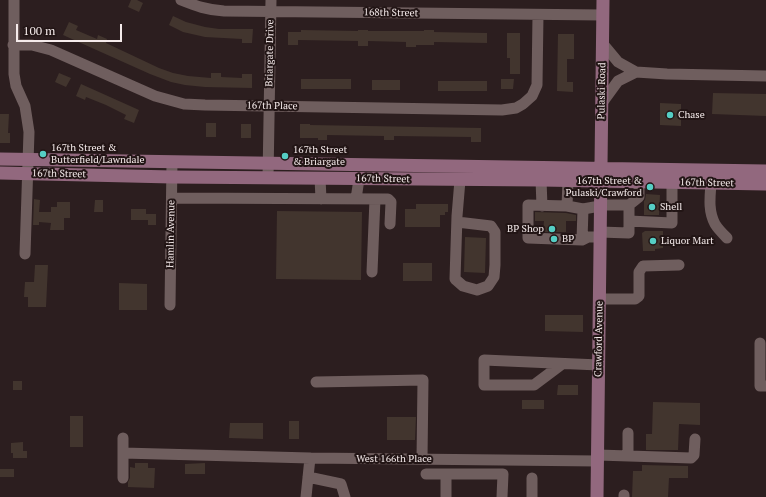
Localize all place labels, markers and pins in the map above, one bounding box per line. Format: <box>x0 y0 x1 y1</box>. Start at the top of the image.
place label: Chase <box>678 109 705 121</box>
marker: Chase <box>665 110 675 120</box>
place label: 167th Street & Butterfield/Lawndale <box>51 142 145 166</box>
place label: 167th Street & Briargate <box>293 144 347 168</box>
marker: 167th Street & Butterfield/Lawndale <box>38 149 48 159</box>
marker: 167th Street & Briargate <box>280 151 290 161</box>
place label: 167th Street & Pulaski/Crawford <box>566 175 642 198</box>
marker: 167th Street & Pulaski/Crawford <box>645 182 655 192</box>
place label: Shell <box>660 201 682 213</box>
marker: Shell <box>647 202 657 212</box>
place label: BP Shop <box>507 223 544 235</box>
marker: BP Shop <box>547 224 557 234</box>
place label: BP <box>562 233 574 245</box>
marker: BP <box>549 234 559 244</box>
place label: Liquor Mart <box>661 235 714 247</box>
marker: Liquor Mart <box>648 236 658 246</box>

